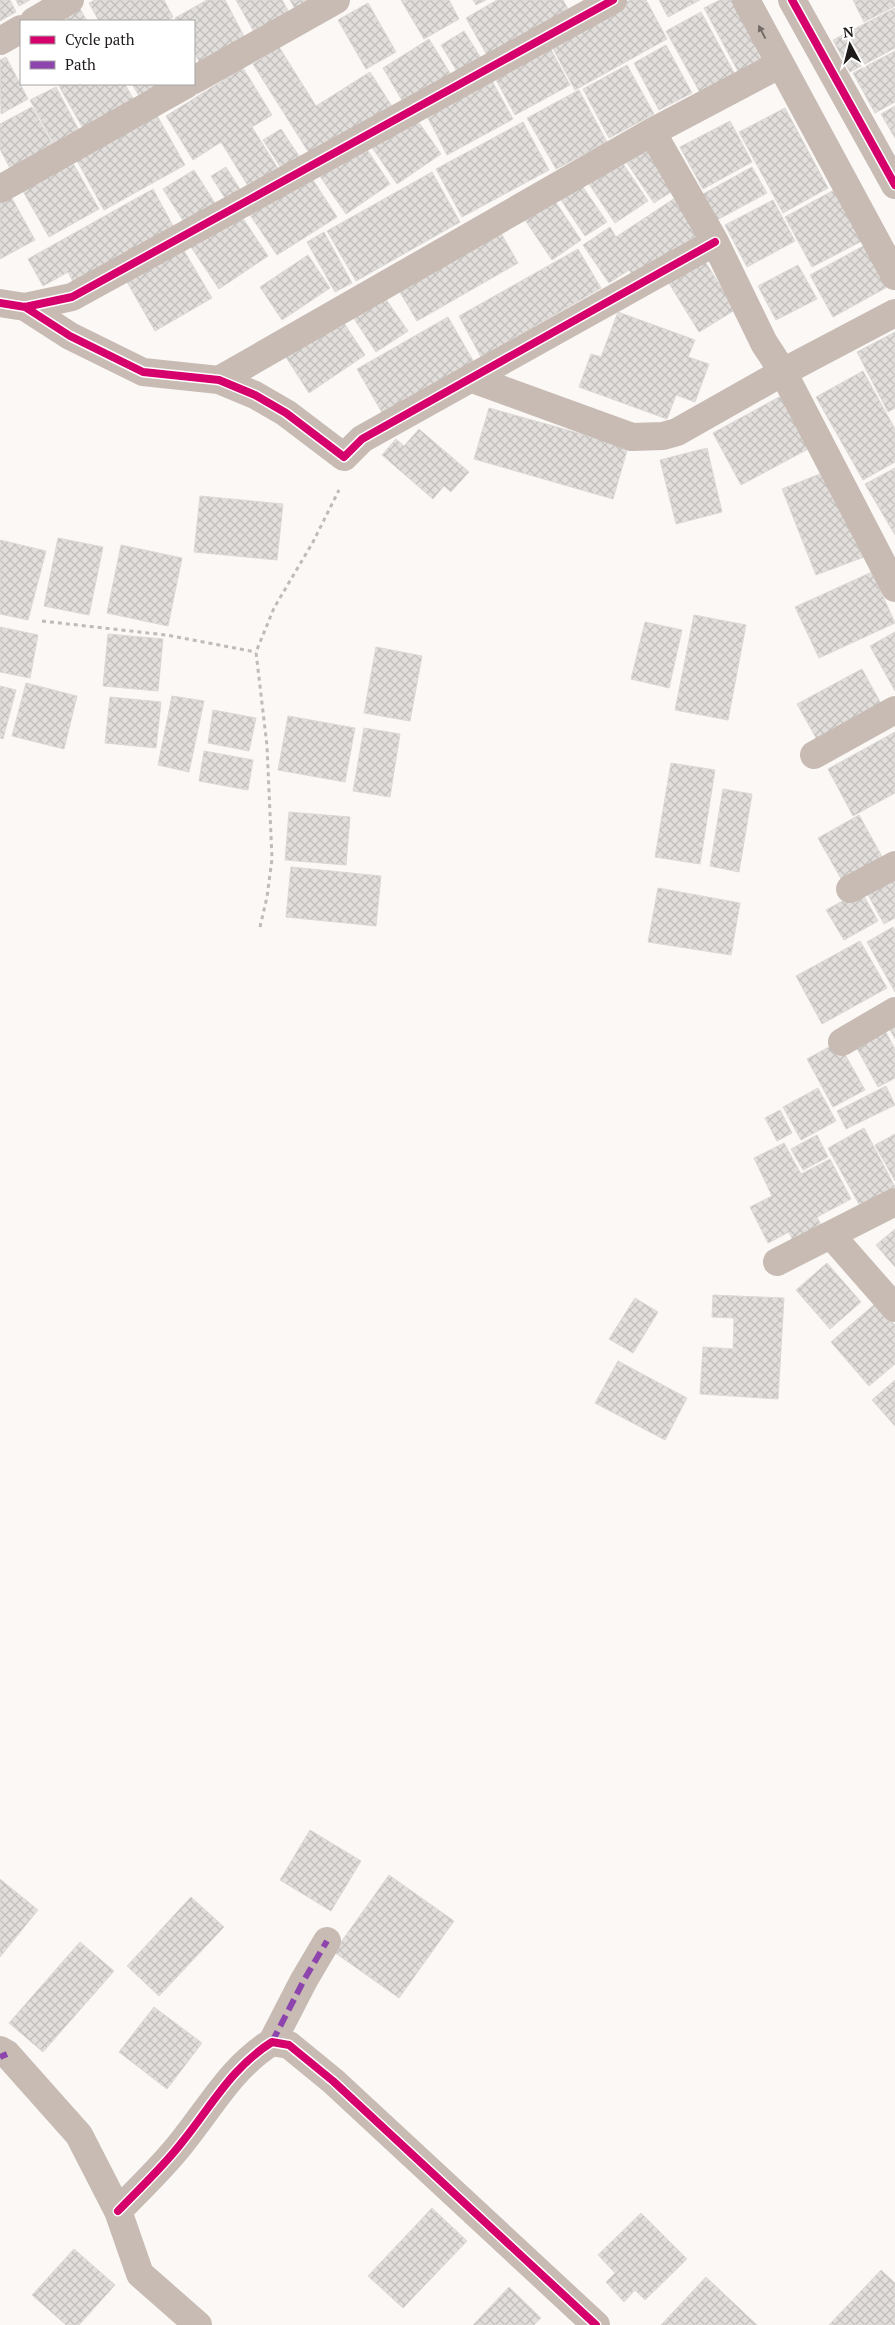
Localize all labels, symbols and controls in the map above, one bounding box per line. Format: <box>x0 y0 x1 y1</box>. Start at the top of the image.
legend <box>20 20 195 85</box>
north arrow <box>825 20 875 70</box>
text: N <box>842 21 855 42</box>
one-way arrow <box>758 26 767 39</box>
text: Cycle path <box>65 29 135 49</box>
text: Path <box>65 54 96 74</box>

